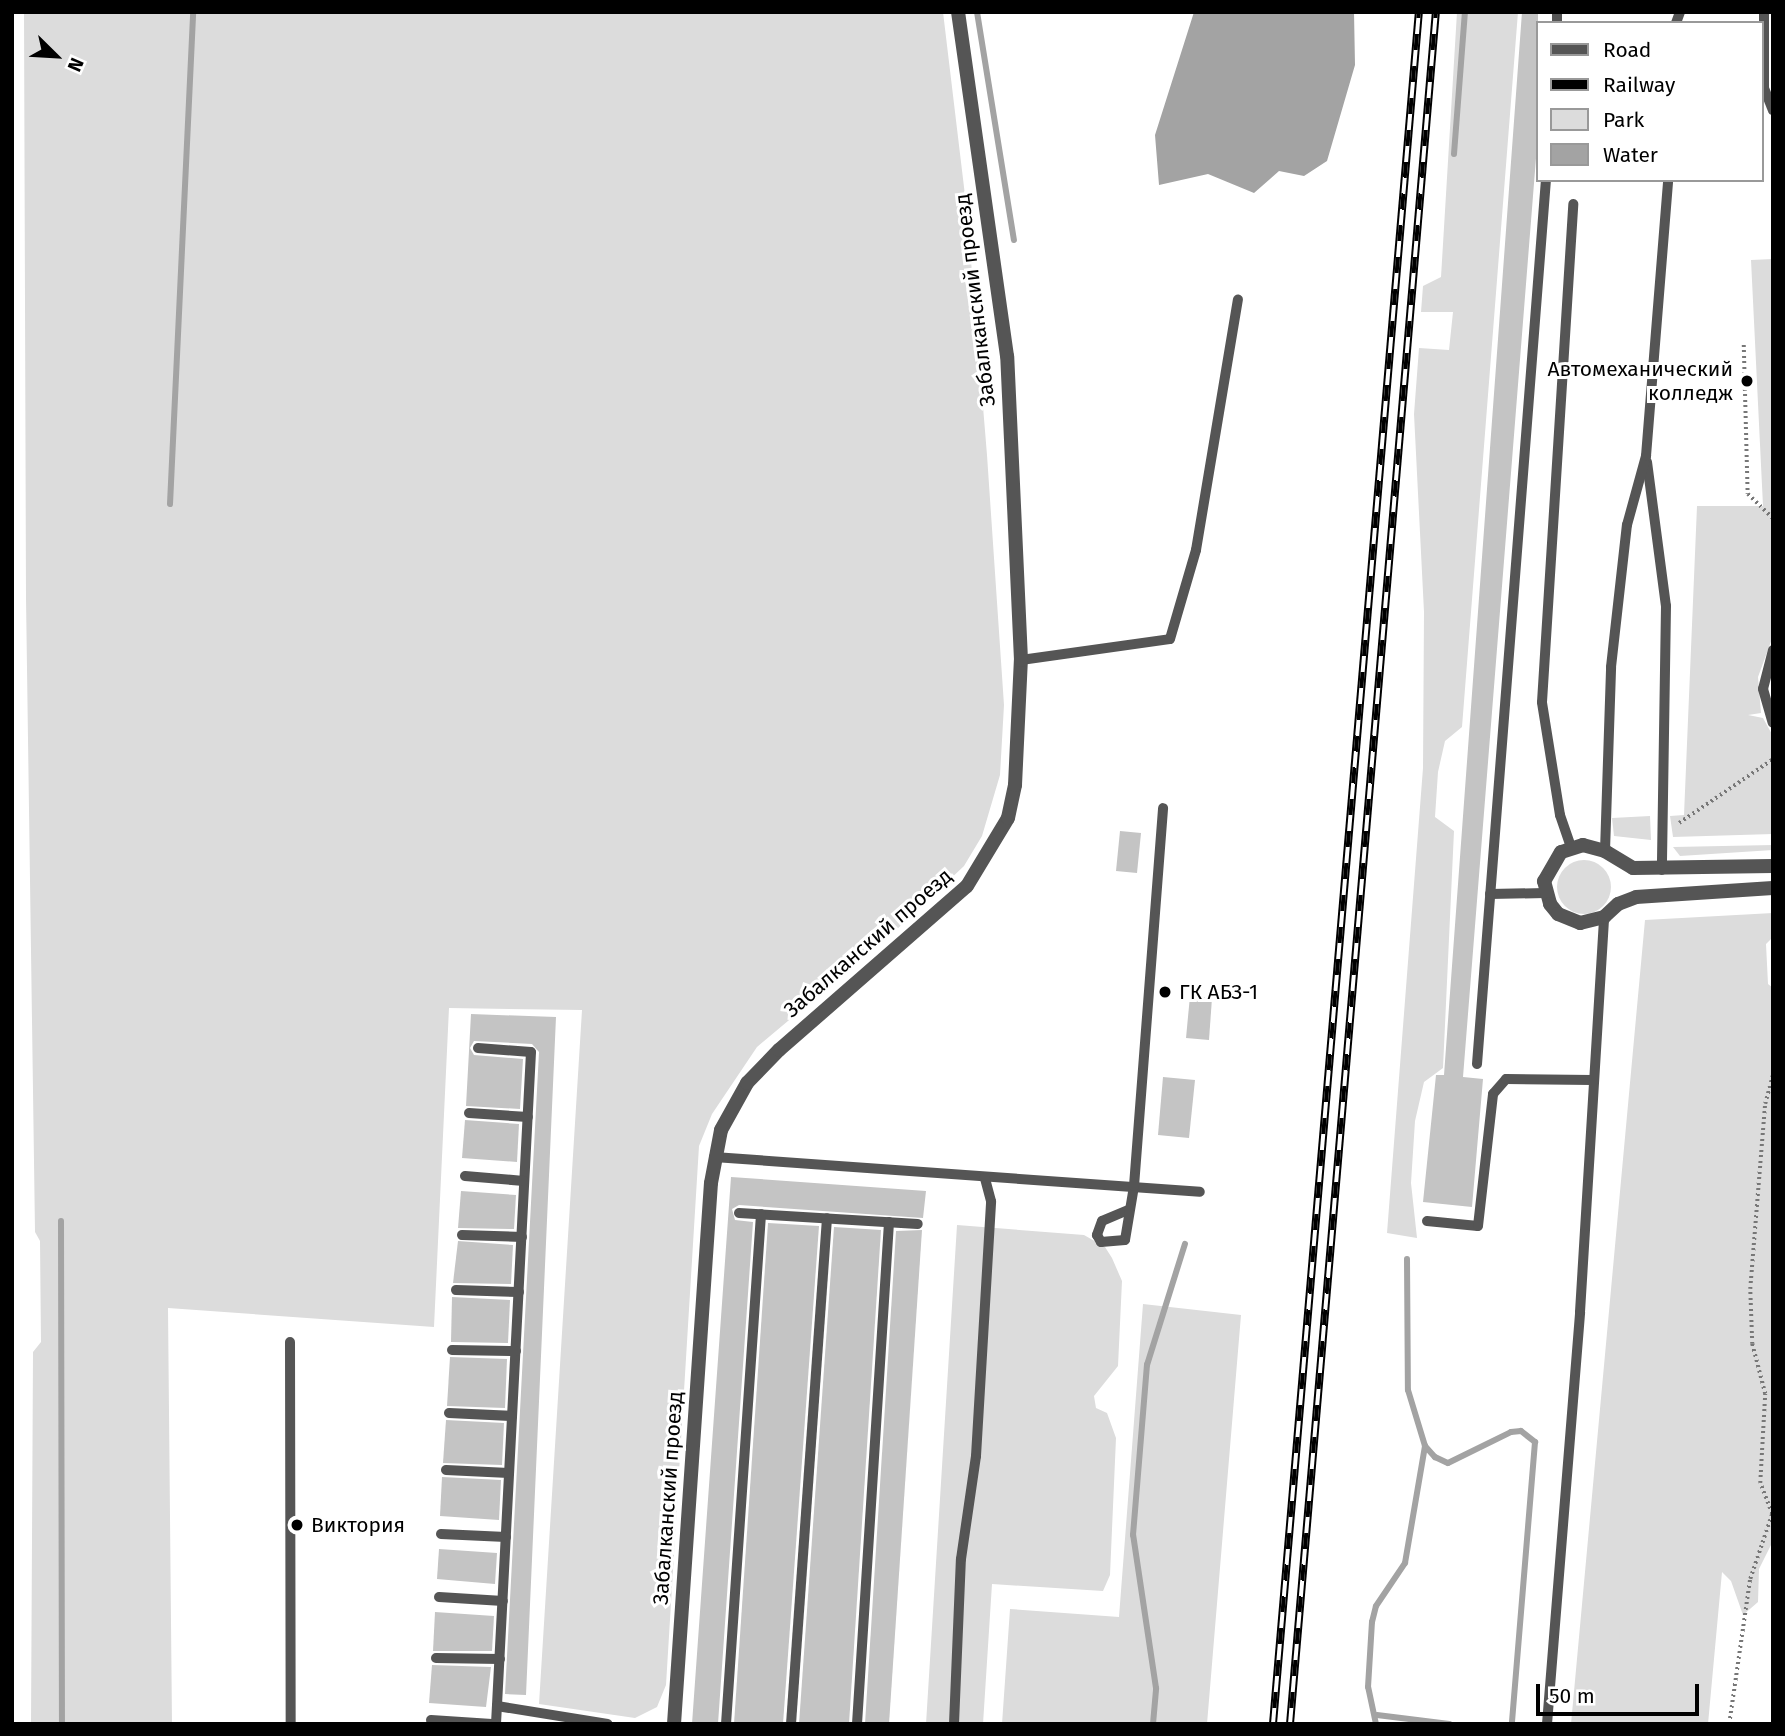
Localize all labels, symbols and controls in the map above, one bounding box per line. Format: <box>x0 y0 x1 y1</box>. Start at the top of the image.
north arrow <box>21 21 91 91</box>
legend <box>1536 21 1764 182</box>
text: Road <box>1603 37 1651 63</box>
text: N <box>63 54 89 75</box>
text: Railway <box>1603 72 1675 98</box>
text: Park <box>1603 107 1644 133</box>
text: Water <box>1603 142 1658 168</box>
street label: Забалканский проезд <box>949 192 1001 408</box>
place label: Автомеханический колледж <box>1547 356 1733 406</box>
marker: Автомеханический колледж <box>1739 373 1755 389</box>
street label: Забалканский проезд <box>779 863 957 1023</box>
place label: ГК АБЗ-1 <box>1179 979 1258 1005</box>
marker: ГК АБЗ-1 <box>1157 984 1173 1000</box>
street label: Забалканский проезд <box>648 1390 688 1606</box>
place label: Виктория <box>311 1512 405 1538</box>
marker: Виктория <box>289 1517 305 1533</box>
scale bar <box>1540 1670 1703 1714</box>
text: 50 m <box>1549 1683 1595 1709</box>

